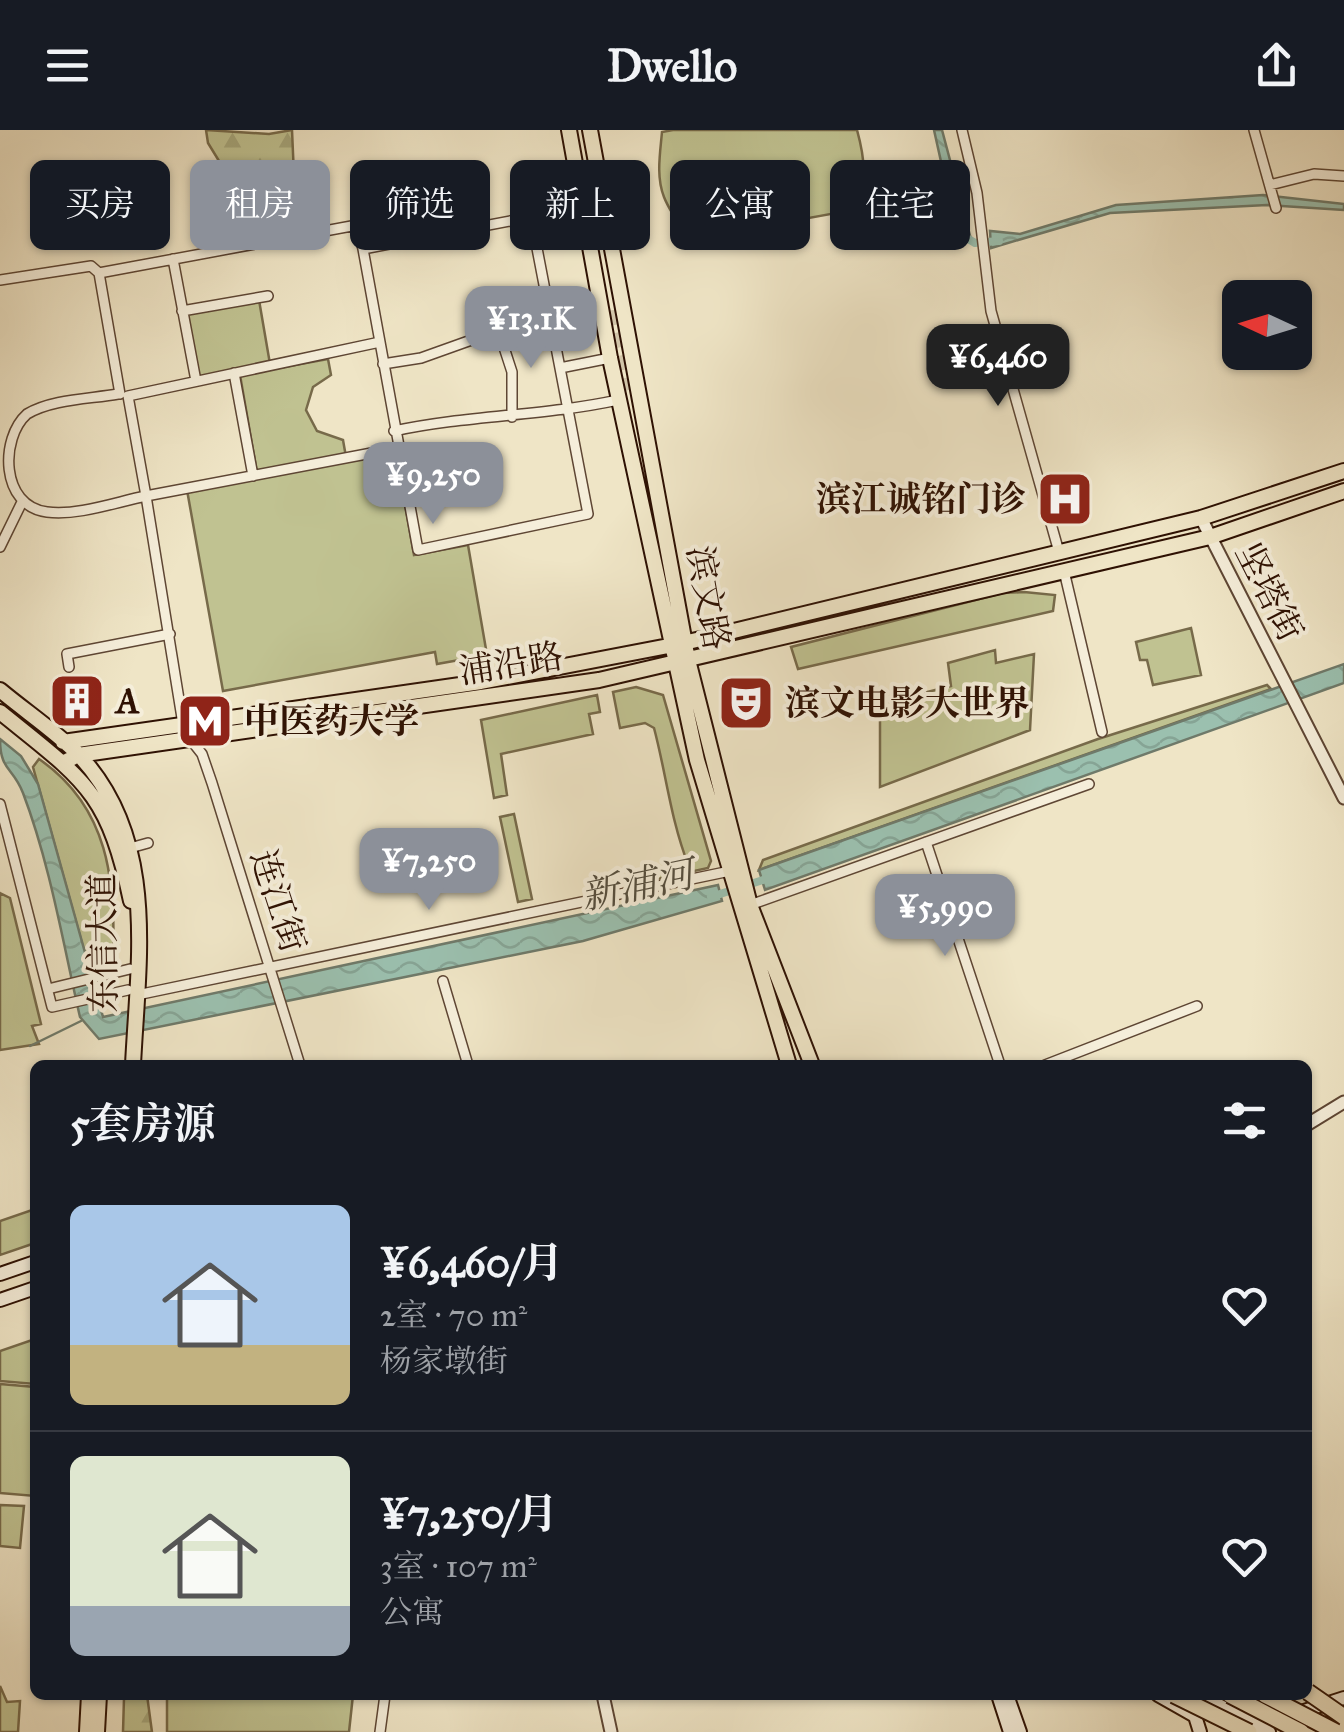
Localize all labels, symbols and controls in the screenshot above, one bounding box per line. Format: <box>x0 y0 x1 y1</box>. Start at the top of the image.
icon: menu <box>40 38 95 93</box>
text: Dwello <box>607 38 737 93</box>
icon: share <box>1249 38 1304 93</box>
chip: 买房 <box>30 160 170 250</box>
chip: 租房 <box>190 160 330 250</box>
chip: 筛选 <box>350 160 490 250</box>
chip: 新上 <box>510 160 650 250</box>
chip: 公寓 <box>670 160 810 250</box>
chip: 住宅 <box>830 160 970 250</box>
north arrow <box>1222 280 1312 370</box>
map controls <box>1222 280 1312 370</box>
pin: ¥13.1K <box>450 286 612 371</box>
text: ¥13.1K <box>487 299 575 338</box>
pin: ¥6,460 <box>917 324 1079 409</box>
text: ¥6,460 <box>948 337 1048 376</box>
pin: ¥9,250 <box>352 442 514 527</box>
text: ¥9,250 <box>385 455 481 494</box>
hospital icon: 滨江诚铭门诊 <box>1035 469 1095 529</box>
place label: 滨江诚铭门诊 <box>816 478 1026 521</box>
street label: 坚塔街 <box>1226 535 1312 649</box>
street label: 滨文路 <box>678 543 738 653</box>
street label: 浦沿路 <box>456 635 566 693</box>
building icon: A <box>47 671 107 731</box>
theatre icon: 滨文电影大世界 <box>716 673 776 733</box>
place label: A <box>114 680 140 723</box>
place label: 滨文电影大世界 <box>785 682 1030 725</box>
metro station icon: 中医药大学 <box>175 691 235 751</box>
place label: 中医药大学 <box>244 700 419 743</box>
pin: ¥7,250 <box>348 828 510 913</box>
text: ¥7,250 <box>382 841 476 880</box>
street label: 连江街 <box>241 844 315 958</box>
water label: 新浦河 <box>576 849 703 919</box>
street label: 东信大道 <box>80 873 126 1013</box>
pin: ¥5,990 <box>864 874 1026 959</box>
text: ¥5,990 <box>897 887 993 926</box>
icon: filters <box>1217 1093 1272 1148</box>
text: 5套房源 <box>70 1098 216 1150</box>
text: ¥6,460/月 <box>380 1237 563 1289</box>
icon: home <box>150 1245 270 1365</box>
icon: heart <box>1217 1278 1272 1333</box>
text: 2室 · 70 m² <box>380 1296 527 1335</box>
text: 杨家墩街 <box>380 1342 508 1381</box>
text: ¥7,250/月 <box>380 1488 558 1540</box>
icon: home <box>150 1496 270 1616</box>
icon: heart <box>1217 1529 1272 1584</box>
text: 3室 · 107 m² <box>380 1547 537 1586</box>
text: 公寓 <box>380 1593 444 1632</box>

